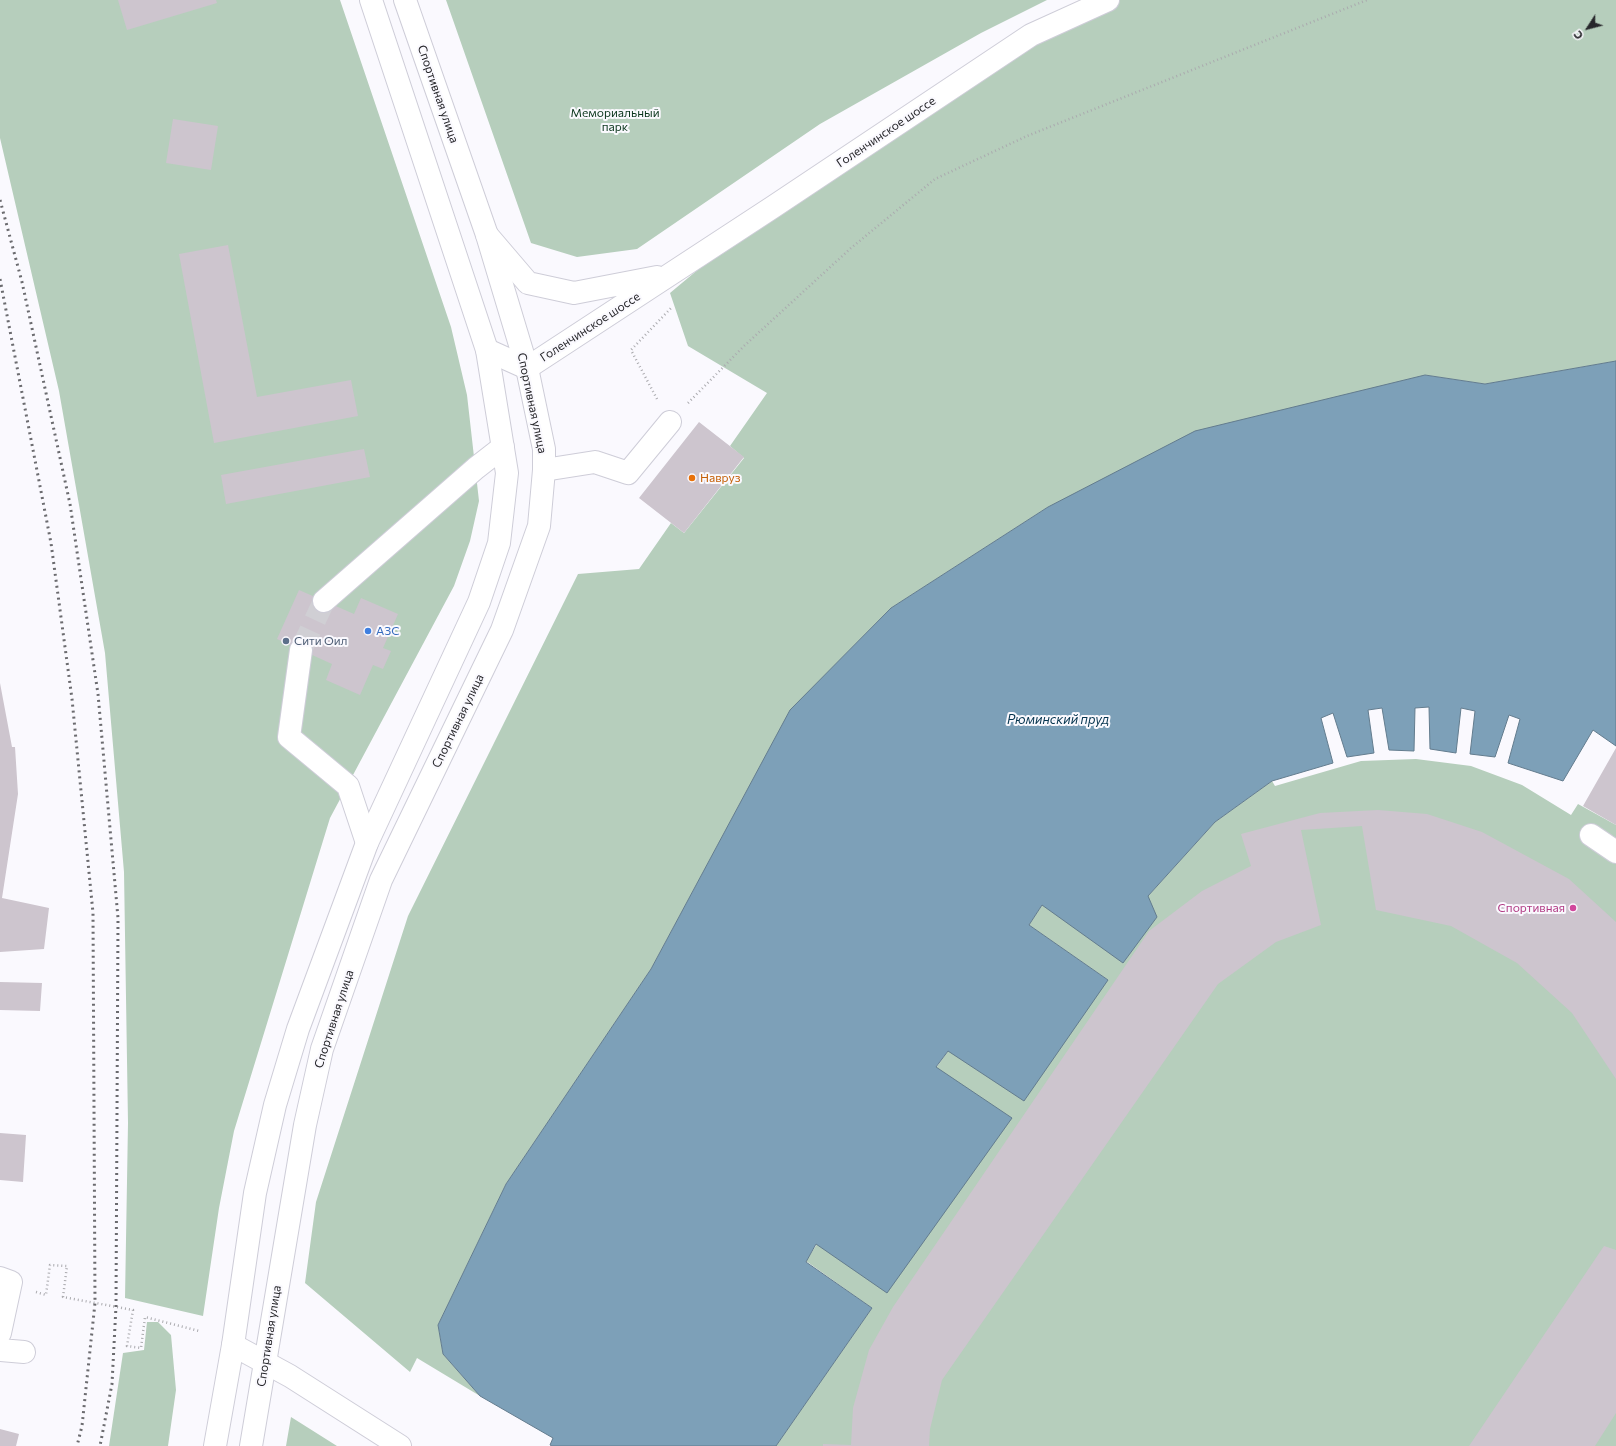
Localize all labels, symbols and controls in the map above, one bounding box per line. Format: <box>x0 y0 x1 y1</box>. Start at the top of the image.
north arrow <box>1568 8 1608 48</box>
text: С <box>1570 28 1585 42</box>
street label: Спортивная улица <box>415 43 461 145</box>
street label: Голенчинское шоссе <box>834 94 938 170</box>
park label: Мемориальный парк <box>570 106 660 134</box>
street label: Голенчинское шоссе <box>537 289 643 365</box>
street label: Спортивная улица <box>514 351 550 455</box>
place label: Навруз <box>700 471 740 485</box>
marker: Навруз <box>687 473 697 483</box>
place label: АЗС <box>376 624 399 638</box>
marker: АЗС <box>363 626 373 636</box>
place label: Сити Оил <box>294 634 348 648</box>
marker: Сити Оил <box>281 636 291 646</box>
street label: Спортивная улица <box>429 672 487 770</box>
water label: Рюминский пруд <box>1007 712 1109 728</box>
place label: Спортивная <box>1498 901 1565 915</box>
marker: Спортивная <box>1568 903 1578 913</box>
street label: Спортивная улица <box>311 968 357 1070</box>
street label: Спортивная улица <box>254 1284 284 1388</box>

